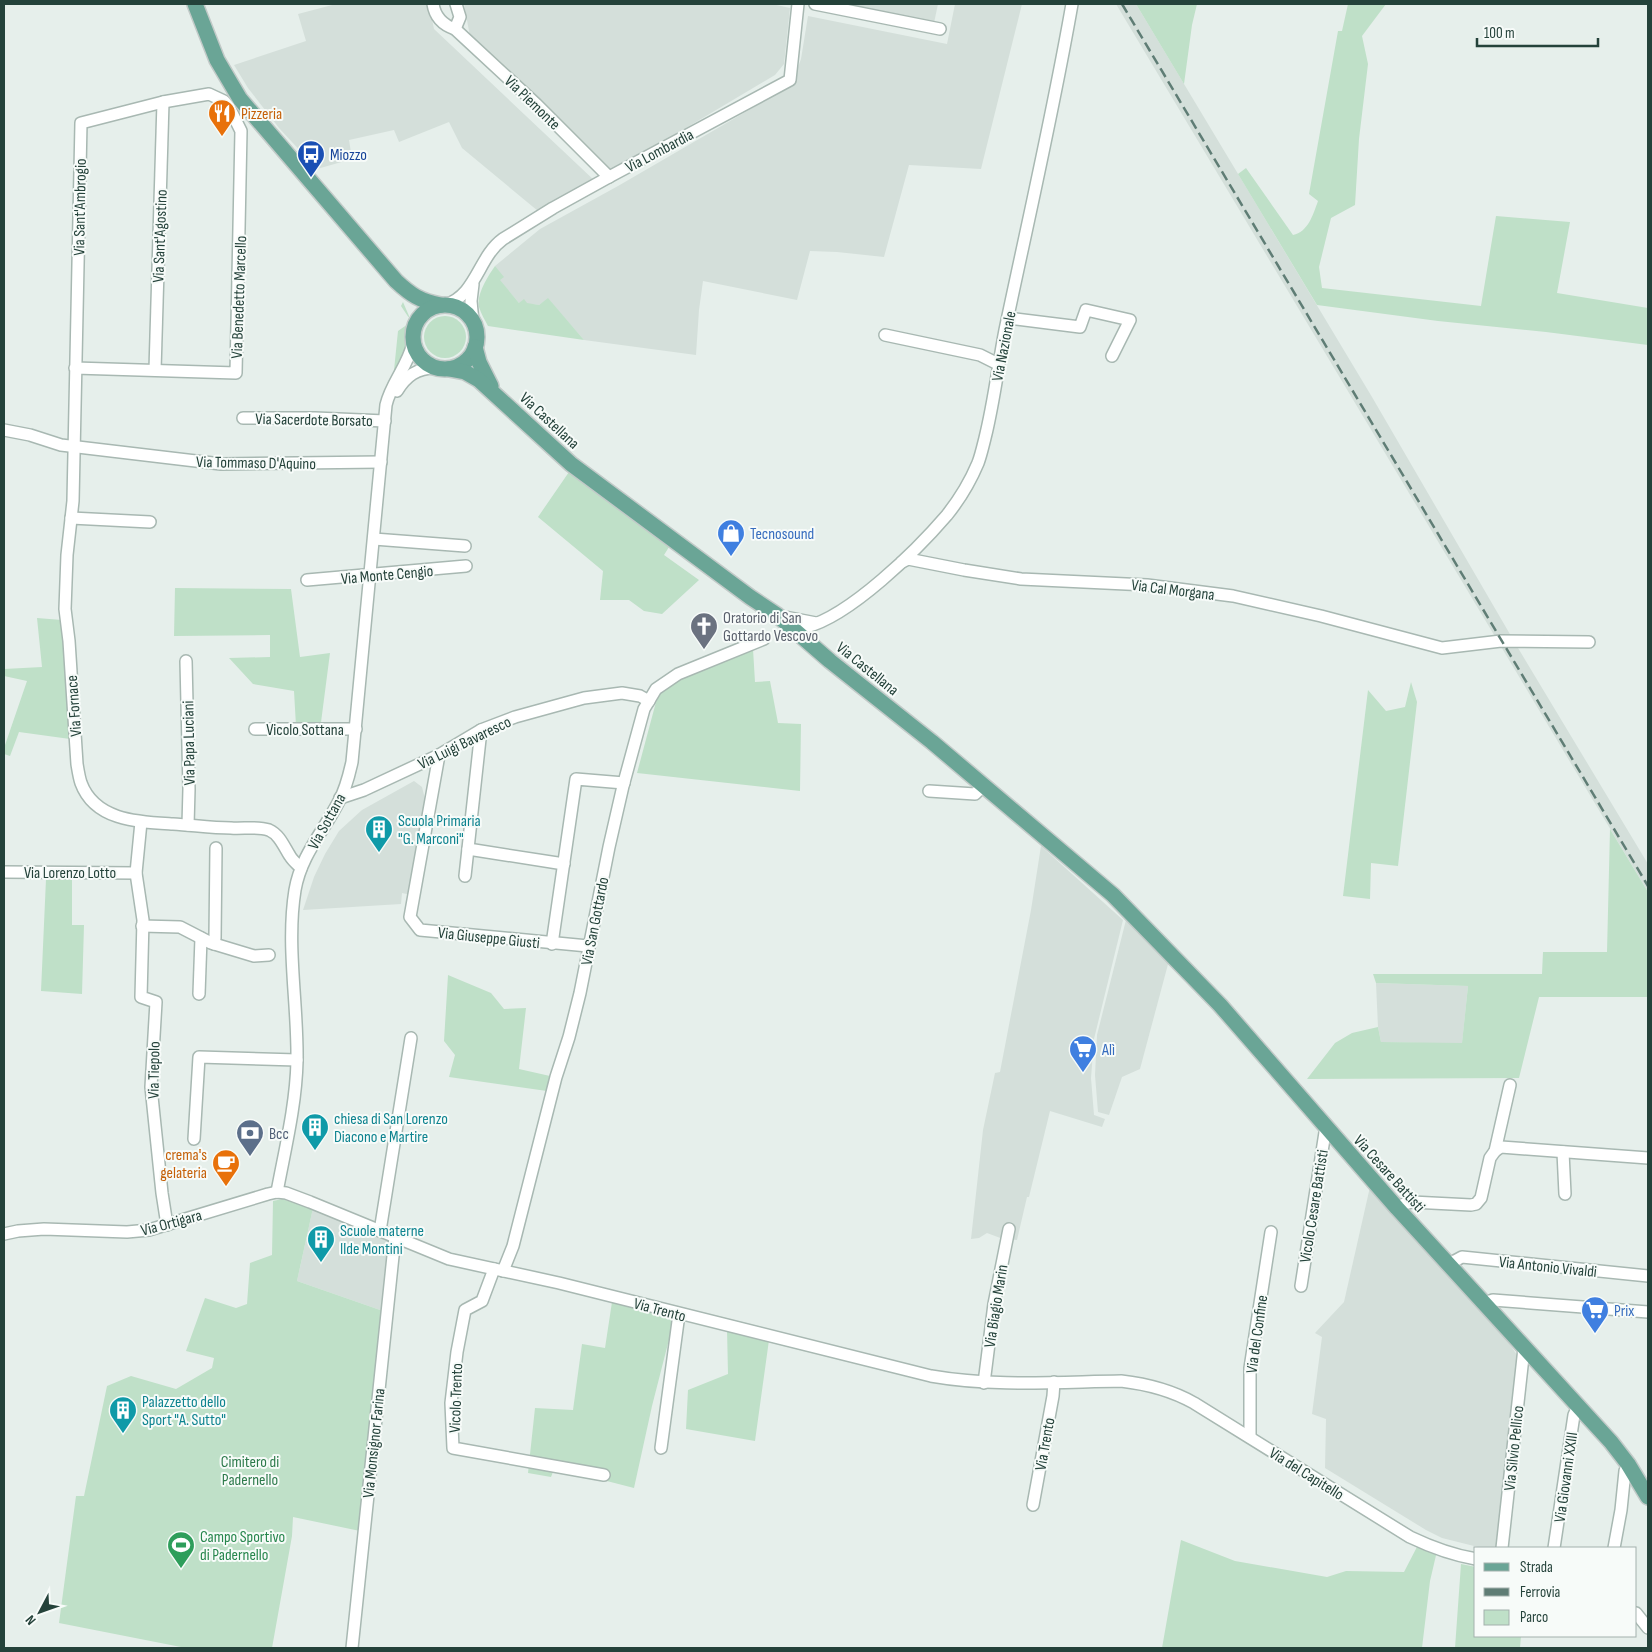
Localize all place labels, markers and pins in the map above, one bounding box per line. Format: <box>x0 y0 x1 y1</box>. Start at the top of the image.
restaurant icon: Pizzeria <box>207 98 237 137</box>
place label: Pizzeria <box>241 105 282 124</box>
bus stop icon: Miozzo <box>296 139 326 178</box>
place label: Miozzo <box>330 146 367 165</box>
shop icon: Tecnosound <box>716 518 746 557</box>
place label: Tecnosound <box>750 525 814 544</box>
place label: Oratorio di San Gottardo Vescovo <box>723 609 818 646</box>
church icon: Oratorio di San Gottardo Vescovo <box>689 611 719 650</box>
place label: Scuola Primaria "G. Marconi" <box>398 812 481 849</box>
building icon: Scuola Primaria "G. Marconi" <box>364 814 394 853</box>
supermarket icon: Alì <box>1068 1034 1098 1073</box>
place label: Alì <box>1101 1041 1115 1060</box>
place label: chiesa di San Lorenzo Diacono e Martire <box>334 1110 448 1147</box>
building icon: chiesa di San Lorenzo Diacono e Martire <box>300 1112 330 1151</box>
bank icon: Bcc <box>235 1118 265 1157</box>
place label: Bcc <box>269 1125 289 1144</box>
place label: crema's gelateria <box>160 1146 207 1183</box>
cafe icon: crema's gelateria <box>211 1148 241 1187</box>
place label: Scuole materne Ilde Montini <box>340 1222 424 1259</box>
building icon: Scuole materne Ilde Montini <box>306 1224 336 1263</box>
supermarket icon: Prix <box>1580 1295 1610 1334</box>
place label: Prix <box>1614 1302 1634 1321</box>
place label: Palazzetto dello Sport "A. Sutto" <box>142 1393 226 1430</box>
building icon: Palazzetto dello Sport "A. Sutto" <box>108 1395 138 1434</box>
place label: Campo Sportivo di Padernello <box>200 1528 285 1565</box>
sports icon: Campo Sportivo di Padernello <box>166 1530 196 1569</box>

